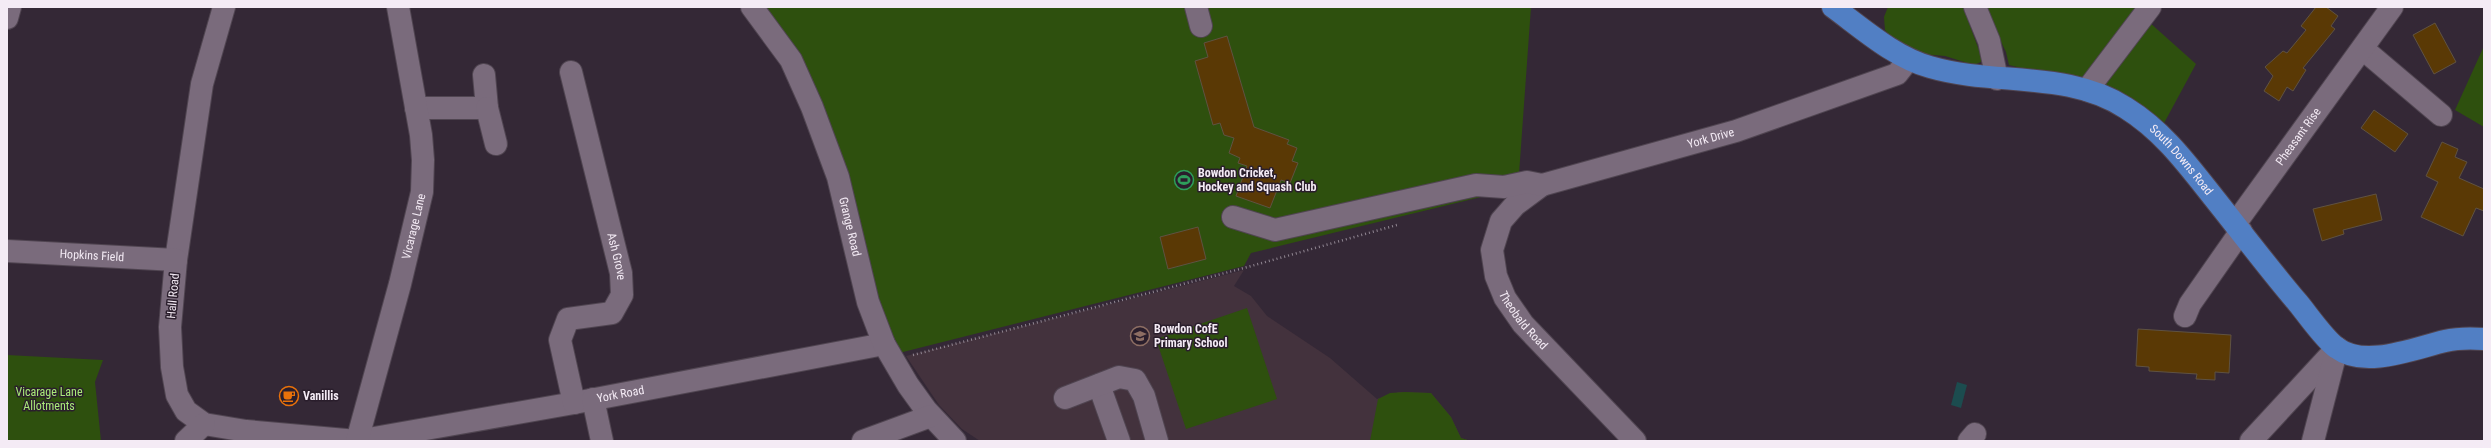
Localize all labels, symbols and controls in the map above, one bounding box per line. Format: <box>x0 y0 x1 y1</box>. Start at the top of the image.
street label: Pheasant Rise <box>2273 105 2324 168</box>
street label: South Downs Road <box>2147 122 2216 198</box>
street label: York Drive <box>1686 125 1736 151</box>
place label: Bowdon Cricket, Hockey and Squash Club <box>1198 166 1316 194</box>
sports icon: Bowdon Cricket, Hockey and Squash Club <box>1173 169 1195 191</box>
street label: Vicarage Lane <box>399 192 428 261</box>
street label: Grange Road <box>836 196 864 258</box>
street label: Ash Grove <box>604 231 628 281</box>
street label: Hopkins Field <box>59 247 125 264</box>
street label: Hall Road <box>164 273 182 319</box>
street label: Theobald Road <box>1496 289 1551 352</box>
place label: Bowdon CofE Primary School <box>1154 322 1227 350</box>
school or university icon: Bowdon CofE Primary School <box>1129 325 1151 347</box>
street label: York Road <box>596 383 645 406</box>
park label: Vicarage Lane Allotments <box>15 385 83 413</box>
cafe icon: Vanillis <box>278 385 300 407</box>
place label: Vanillis <box>303 389 339 403</box>

